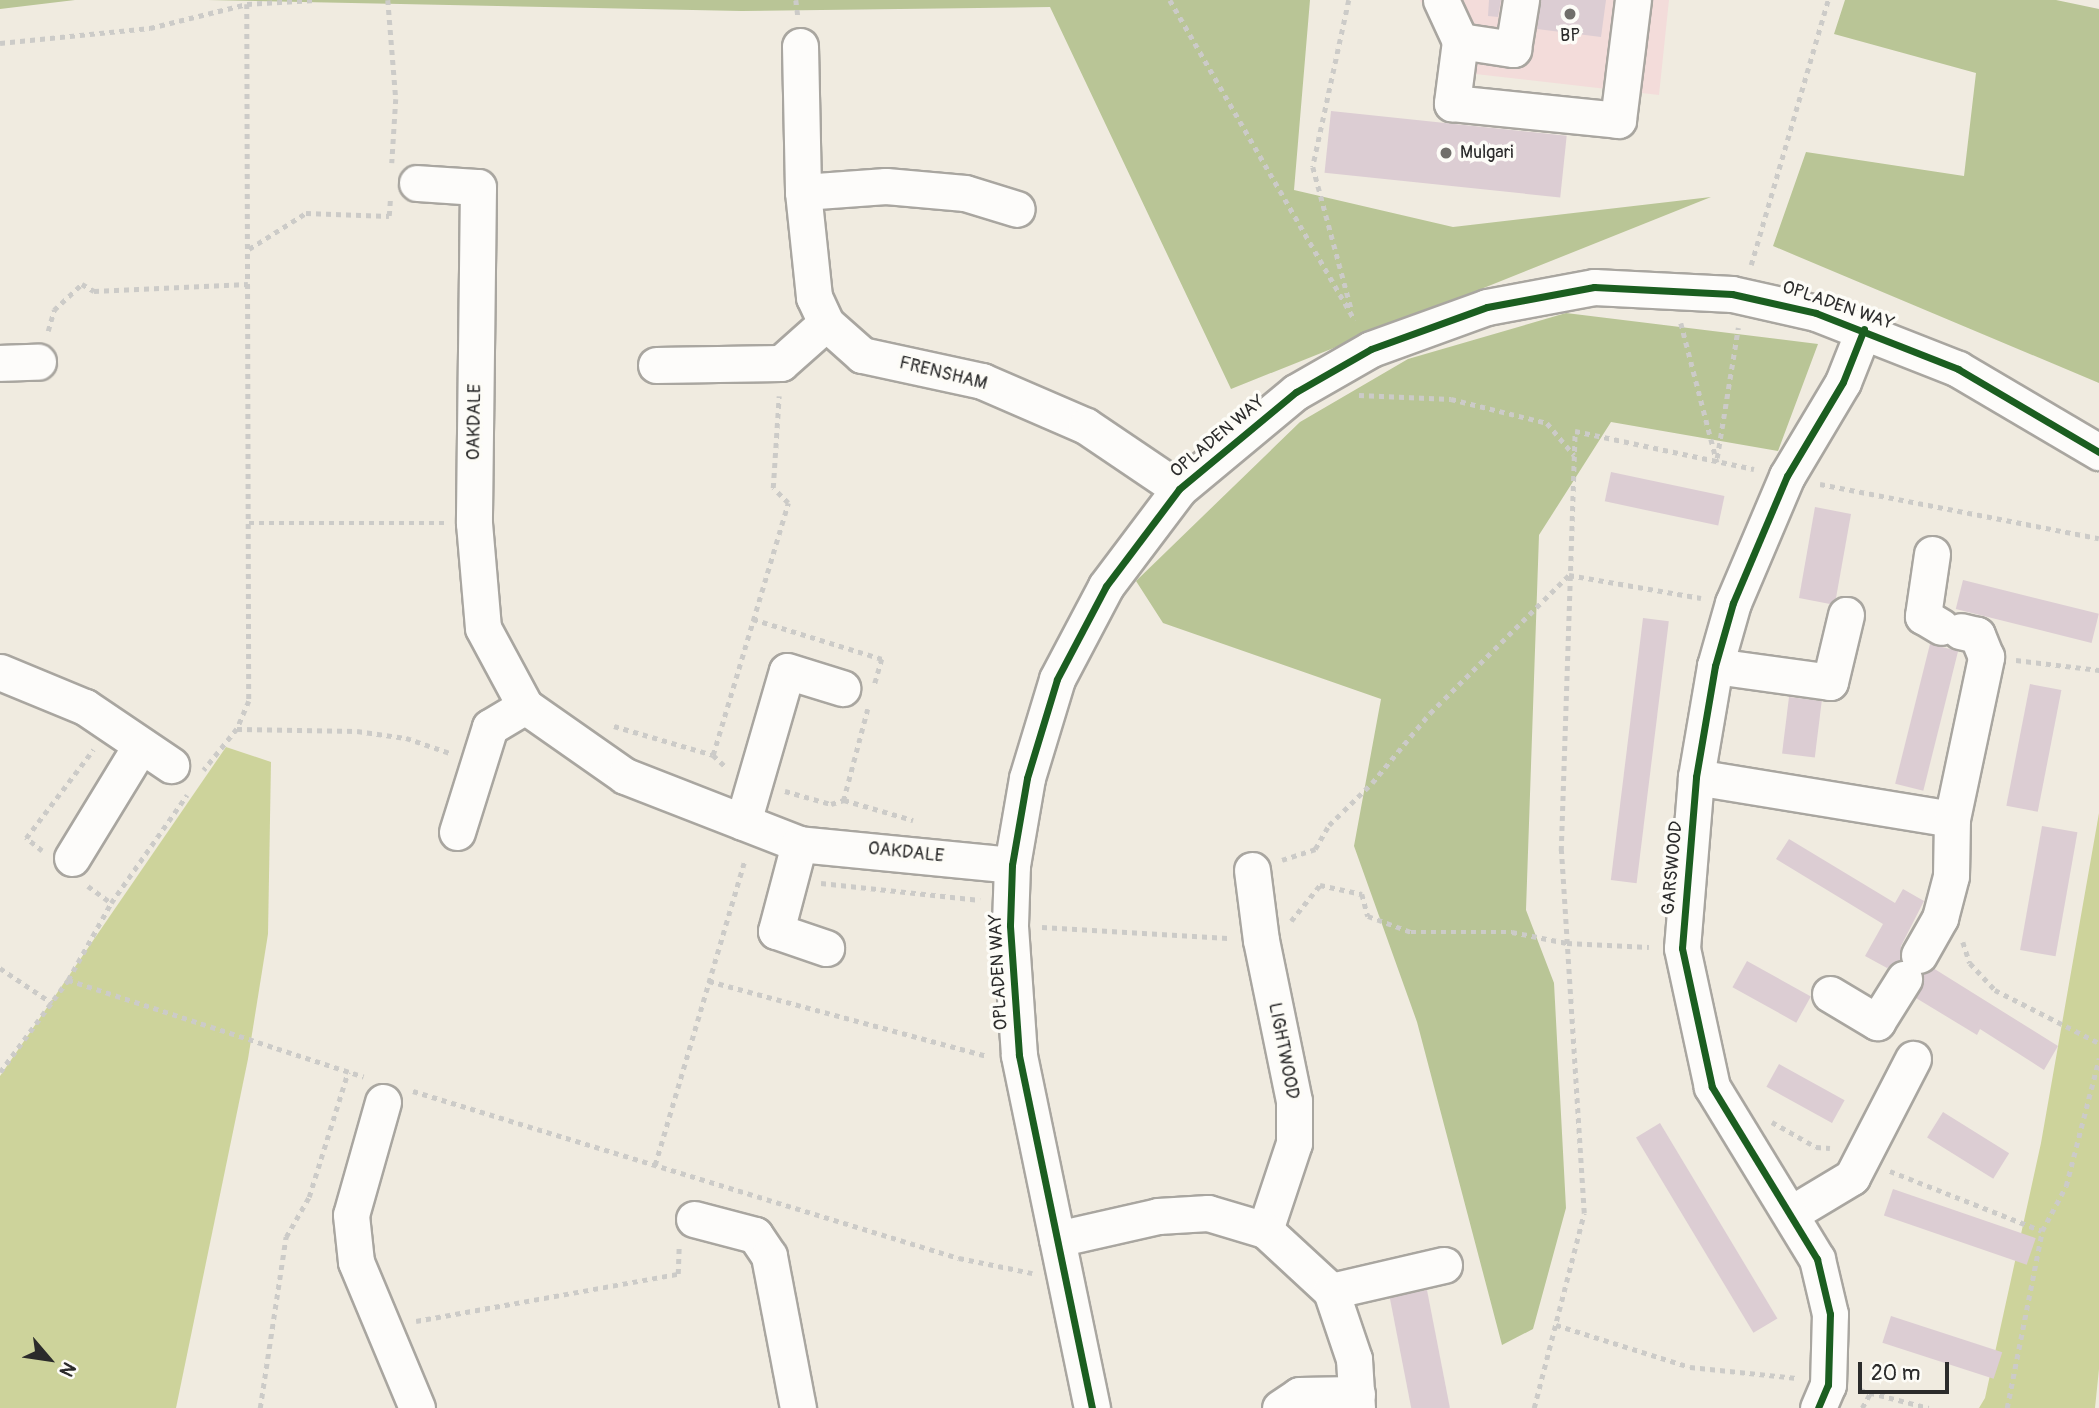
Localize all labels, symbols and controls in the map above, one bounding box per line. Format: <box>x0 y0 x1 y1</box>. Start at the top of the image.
marker: BP <box>1562 6 1578 22</box>
place label: BP <box>1560 25 1580 47</box>
place label: Mulgari <box>1460 142 1513 164</box>
marker: Mulgari <box>1438 145 1454 161</box>
street label: OPLADEN WAY <box>1779 277 1897 335</box>
street label: FRENSHAM <box>897 353 989 395</box>
street label: OAKDALE <box>464 384 486 460</box>
street label: OPLADEN WAY <box>1166 391 1270 483</box>
street label: GARSWOOD <box>1658 820 1688 916</box>
street label: OAKDALE <box>867 838 945 868</box>
street label: OPLADEN WAY <box>985 913 1013 1031</box>
street label: LIGHTWOOD <box>1263 1001 1303 1101</box>
north arrow <box>14 1324 84 1394</box>
scale bar <box>1861 1348 1952 1392</box>
text: N <box>54 1358 81 1381</box>
text: 20 m <box>1871 1360 1920 1387</box>

